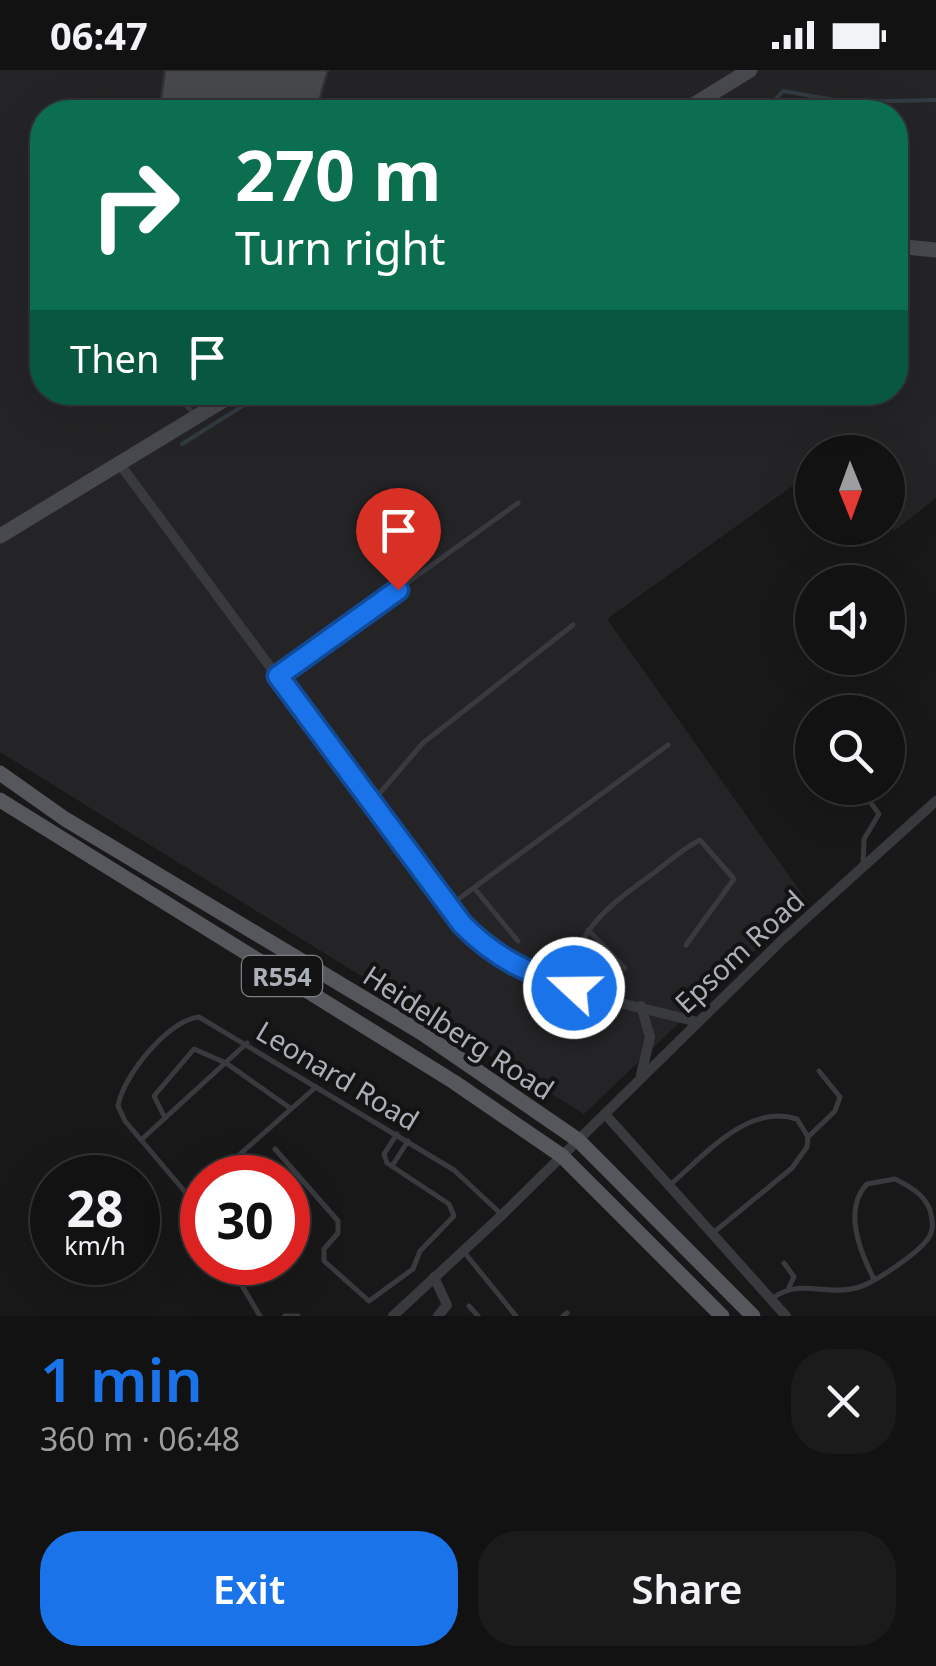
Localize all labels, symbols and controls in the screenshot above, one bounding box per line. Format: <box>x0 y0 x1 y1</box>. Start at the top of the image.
text: 06:47 <box>50 9 148 61</box>
text: 270 m <box>235 126 442 222</box>
icon: right <box>70 140 200 270</box>
text: Turn right <box>235 217 446 278</box>
icon: arrive <box>180 330 235 385</box>
text: Then <box>70 332 160 384</box>
north arrow <box>795 435 905 545</box>
map controls <box>795 435 905 805</box>
pin <box>356 488 441 591</box>
icon: arrive <box>371 503 426 558</box>
button: sound <box>795 565 905 675</box>
button: search <box>795 695 905 805</box>
street label: Epsom Road <box>666 881 812 1021</box>
position arrow <box>522 936 626 1040</box>
road number: R554 <box>242 956 322 996</box>
street label: Heidelberg Road <box>356 956 562 1108</box>
street label: Leonard Road <box>250 1012 426 1138</box>
speed limit sign: 30 <box>180 1155 310 1285</box>
text: 28 <box>66 1174 124 1242</box>
text: km/h <box>64 1228 126 1262</box>
text: 1 min <box>40 1338 203 1420</box>
button: close <box>791 1349 896 1454</box>
text: 360 m · 06:48 <box>40 1417 240 1460</box>
button: Exit <box>40 1531 458 1646</box>
button: Share <box>478 1531 896 1646</box>

